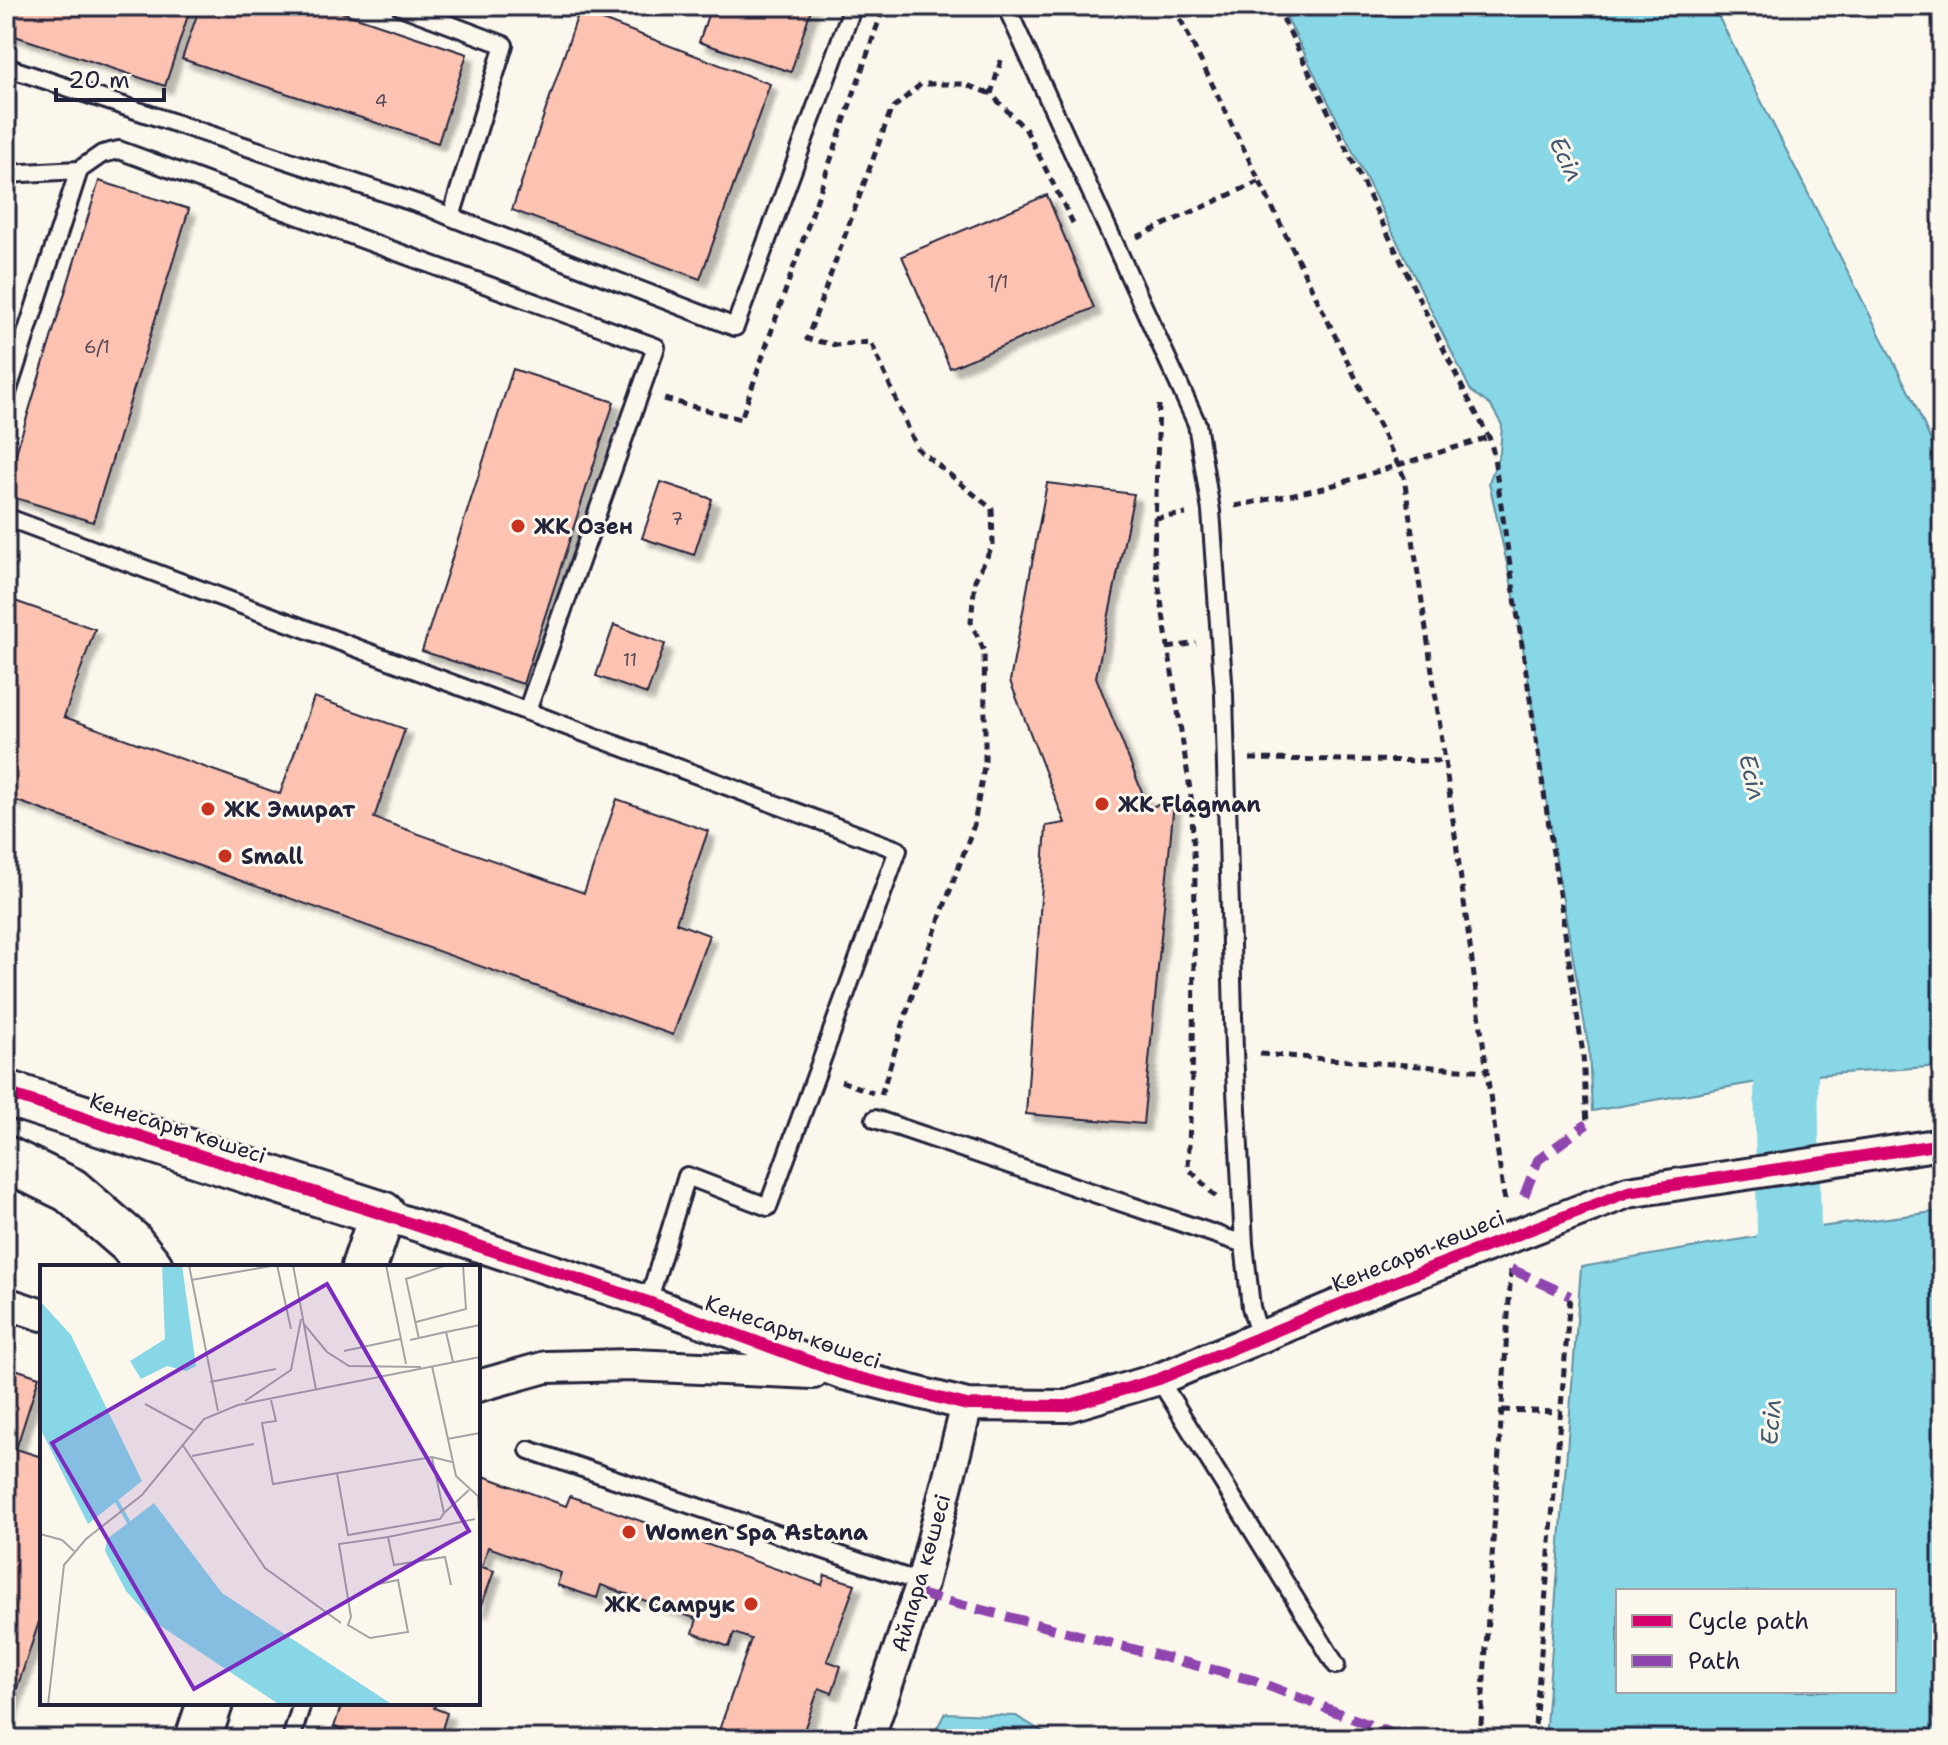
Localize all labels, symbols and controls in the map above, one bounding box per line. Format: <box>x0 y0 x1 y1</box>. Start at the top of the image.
scale bar <box>56 52 164 102</box>
text: 20 m <box>68 64 130 96</box>
house number: 4 <box>375 89 387 113</box>
water label: Есіл <box>1541 131 1591 187</box>
house number: 1/1 <box>988 270 1008 294</box>
house number: 6/1 <box>84 335 110 359</box>
house number: 7 <box>671 507 683 531</box>
place label: ЖК Озен <box>534 512 633 541</box>
marker: ЖК Озен <box>509 517 527 535</box>
house number: 11 <box>623 648 637 672</box>
water label: Есіл <box>1731 751 1773 803</box>
place label: ЖК Flagman <box>1118 790 1261 819</box>
place label: ЖК Эмират <box>224 795 356 824</box>
marker: ЖК Flagman <box>1093 795 1111 813</box>
marker: ЖК Эмират <box>199 800 217 818</box>
place label: Small <box>241 842 304 871</box>
marker: Small <box>216 847 234 865</box>
street label: Кенесары көшесі <box>86 1086 270 1170</box>
street label: Кенесары көшесі <box>1327 1203 1509 1299</box>
inset map <box>40 1265 480 1705</box>
street label: Кенесары көшесі <box>701 1288 885 1376</box>
water label: Есіл <box>1753 1398 1789 1446</box>
street label: Айпара көшесі <box>885 1491 957 1655</box>
place label: Women Spa Astana <box>645 1518 868 1547</box>
marker: Women Spa Astana <box>620 1523 638 1541</box>
legend <box>1616 1589 1896 1693</box>
place label: ЖК Самрук <box>605 1590 735 1619</box>
marker: ЖК Самрук <box>742 1595 760 1613</box>
text: Cycle path <box>1688 1605 1809 1637</box>
text: Path <box>1688 1645 1740 1677</box>

